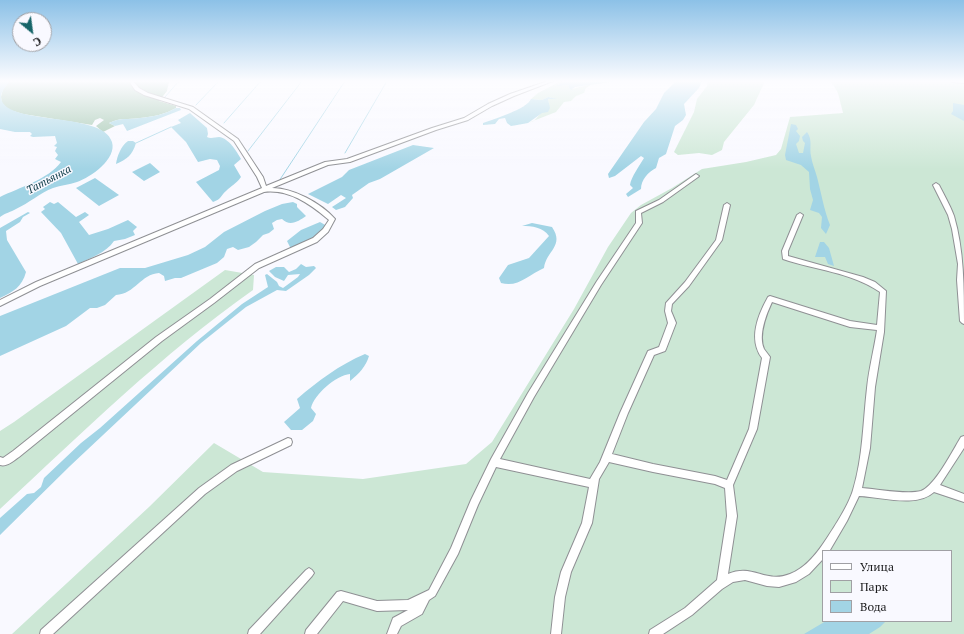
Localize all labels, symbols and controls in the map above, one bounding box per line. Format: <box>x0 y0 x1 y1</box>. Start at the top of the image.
north arrow <box>12 12 52 52</box>
text: С <box>31 34 44 49</box>
water label: Татьянка <box>24 163 74 197</box>
legend <box>822 550 952 622</box>
text: Улица <box>860 559 894 574</box>
text: Парк <box>860 579 888 594</box>
text: Вода <box>860 599 887 614</box>

